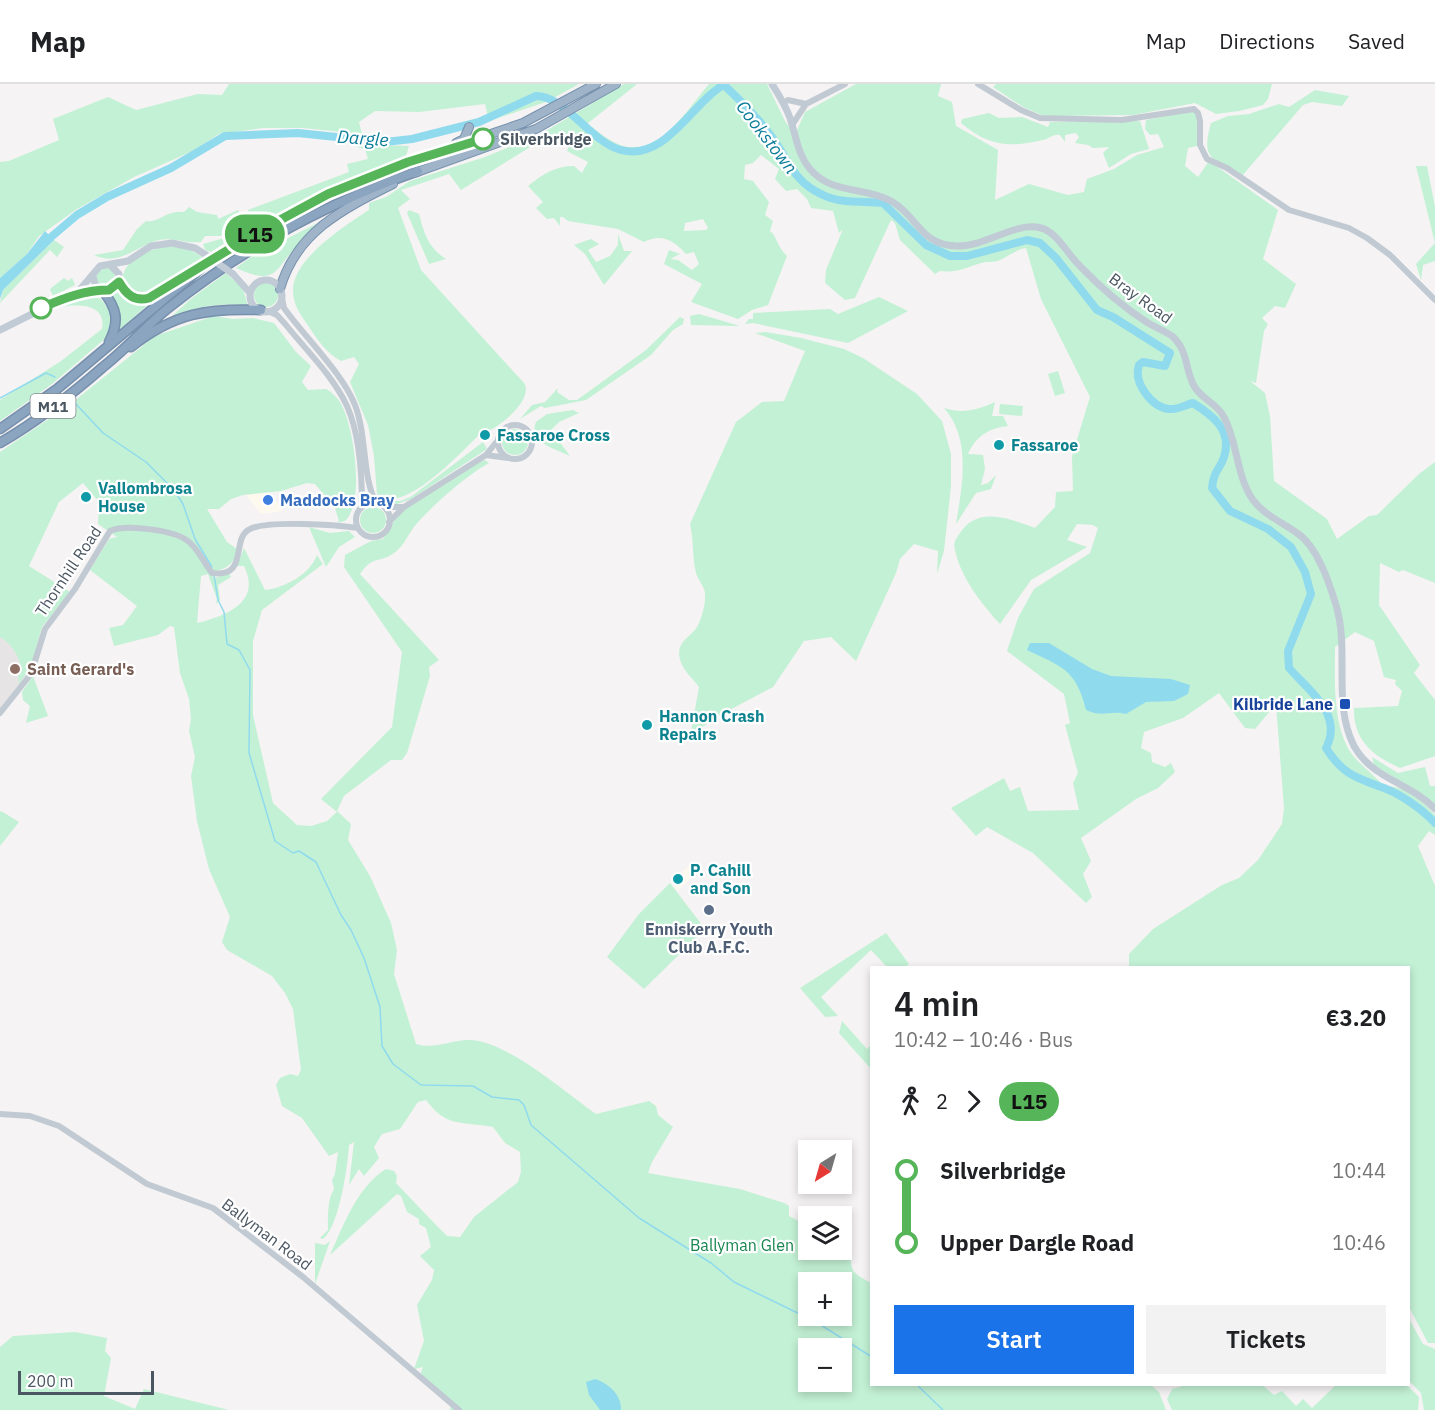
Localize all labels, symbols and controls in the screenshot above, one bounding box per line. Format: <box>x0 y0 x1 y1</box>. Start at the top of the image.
text: Map <box>30 23 86 60</box>
text: Map <box>1146 27 1186 55</box>
text: Directions <box>1219 27 1315 55</box>
text: Saved <box>1348 27 1405 55</box>
water label: Cookstown <box>731 96 803 178</box>
water label: Dargle <box>337 125 389 151</box>
marker: Silverbridge <box>472 128 494 150</box>
place label: Silverbridge <box>500 129 591 149</box>
line badge: L15 <box>220 214 290 254</box>
text: L15 <box>237 220 273 248</box>
street label: Bray Road <box>1105 268 1177 328</box>
unlabelled marker <box>30 297 52 319</box>
road number: M11 <box>31 394 76 418</box>
place label: Fassaroe Cross <box>497 425 610 445</box>
marker: Fassaroe Cross <box>478 428 492 442</box>
place label: Fassaroe <box>1011 435 1078 455</box>
marker: Fassaroe <box>992 438 1006 452</box>
place label: Vallombrosa House <box>98 478 192 516</box>
marker: Vallombrosa House <box>79 490 93 504</box>
place label: Maddocks Bray <box>280 490 395 510</box>
marker: Maddocks Bray <box>261 493 275 507</box>
street label: Thornhill Road <box>31 522 105 620</box>
place label: Saint Gerard's <box>27 659 134 679</box>
marker: Saint Gerard's <box>8 662 22 676</box>
place label: Kilbride Lane <box>1233 694 1333 714</box>
marker: Kilbride Lane <box>1338 697 1352 711</box>
place label: Hannon Crash Repairs <box>659 706 764 744</box>
marker: Hannon Crash Repairs <box>640 718 654 732</box>
place label: P. Cahill and Son <box>690 860 751 898</box>
marker: P. Cahill and Son <box>671 872 685 886</box>
marker: Enniskerry Youth Club A.F.C. <box>702 903 716 917</box>
place label: Enniskerry Youth Club A.F.C. <box>645 919 773 957</box>
text: 4 min <box>894 982 979 1025</box>
text: €3.20 <box>1326 1003 1386 1032</box>
text: 10:42 – 10:46 · Bus <box>894 1026 1073 1053</box>
icon: walk <box>894 1085 927 1118</box>
icon: forward <box>957 1085 990 1118</box>
text: L15 <box>1011 1087 1047 1115</box>
text: 2 <box>936 1088 948 1115</box>
north arrow <box>798 1140 852 1194</box>
map controls <box>798 1140 852 1392</box>
text: Silverbridge <box>940 1156 1066 1185</box>
text: 10:44 <box>1332 1157 1386 1184</box>
street label: Ballyman Road <box>218 1194 316 1274</box>
button: layers <box>798 1206 852 1260</box>
text: Upper Dargle Road <box>940 1228 1134 1257</box>
text: 10:46 <box>1332 1229 1386 1256</box>
park label: Ballyman Glen <box>690 1235 794 1255</box>
button: + <box>798 1272 852 1326</box>
button: Start <box>894 1305 1134 1374</box>
button: Tickets <box>1146 1305 1386 1374</box>
button: − <box>798 1338 852 1392</box>
scale bar <box>18 1368 154 1396</box>
text: 200 m <box>27 1371 74 1391</box>

